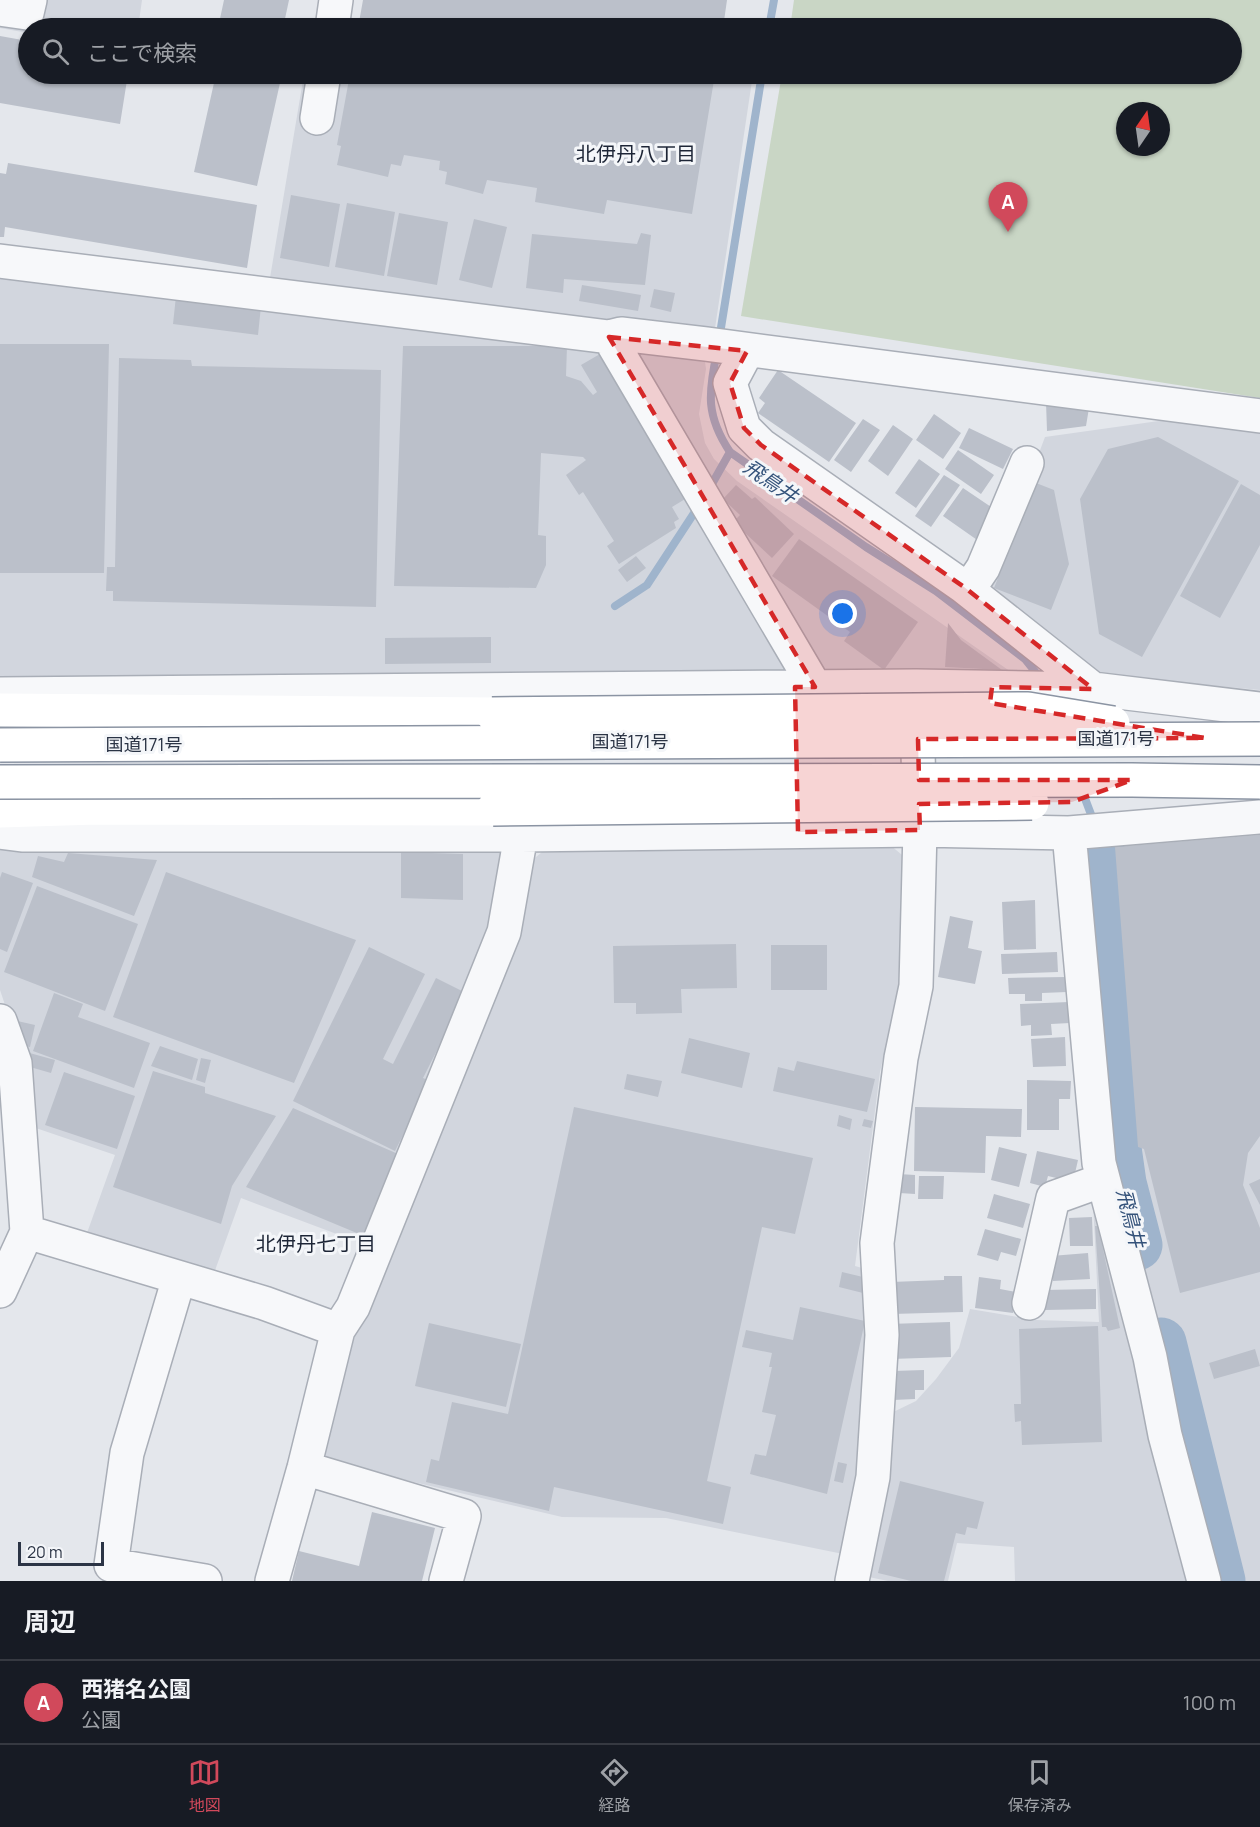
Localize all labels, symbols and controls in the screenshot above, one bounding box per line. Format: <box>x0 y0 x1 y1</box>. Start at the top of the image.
search box <box>18 18 1242 84</box>
icon: search <box>39 35 72 68</box>
text: ここで検索 <box>87 38 197 68</box>
north arrow <box>1116 102 1170 156</box>
district label: 北伊丹八丁目 <box>576 140 696 167</box>
pin: A <box>988 182 1028 232</box>
water label: 飛鳥井 <box>739 453 805 510</box>
your location <box>828 599 857 628</box>
street label: 国道171号 <box>1077 726 1155 750</box>
street label: 国道171号 <box>591 729 669 753</box>
street label: 国道171号 <box>105 732 183 756</box>
water label: 飛鳥井 <box>1111 1186 1152 1252</box>
district label: 北伊丹七丁目 <box>256 1230 376 1257</box>
scale bar <box>18 1539 104 1566</box>
text: 20 m <box>27 1541 63 1563</box>
text: 周辺 <box>24 1603 76 1639</box>
text: 西猪名公園 <box>81 1674 191 1704</box>
text: A <box>37 1689 50 1716</box>
text: 100 m <box>1183 1689 1236 1716</box>
text: 公園 <box>81 1706 121 1733</box>
tab: 地図 <box>188 1756 221 1816</box>
tab: 経路 <box>598 1756 631 1816</box>
tab: 保存済み <box>1008 1756 1072 1816</box>

